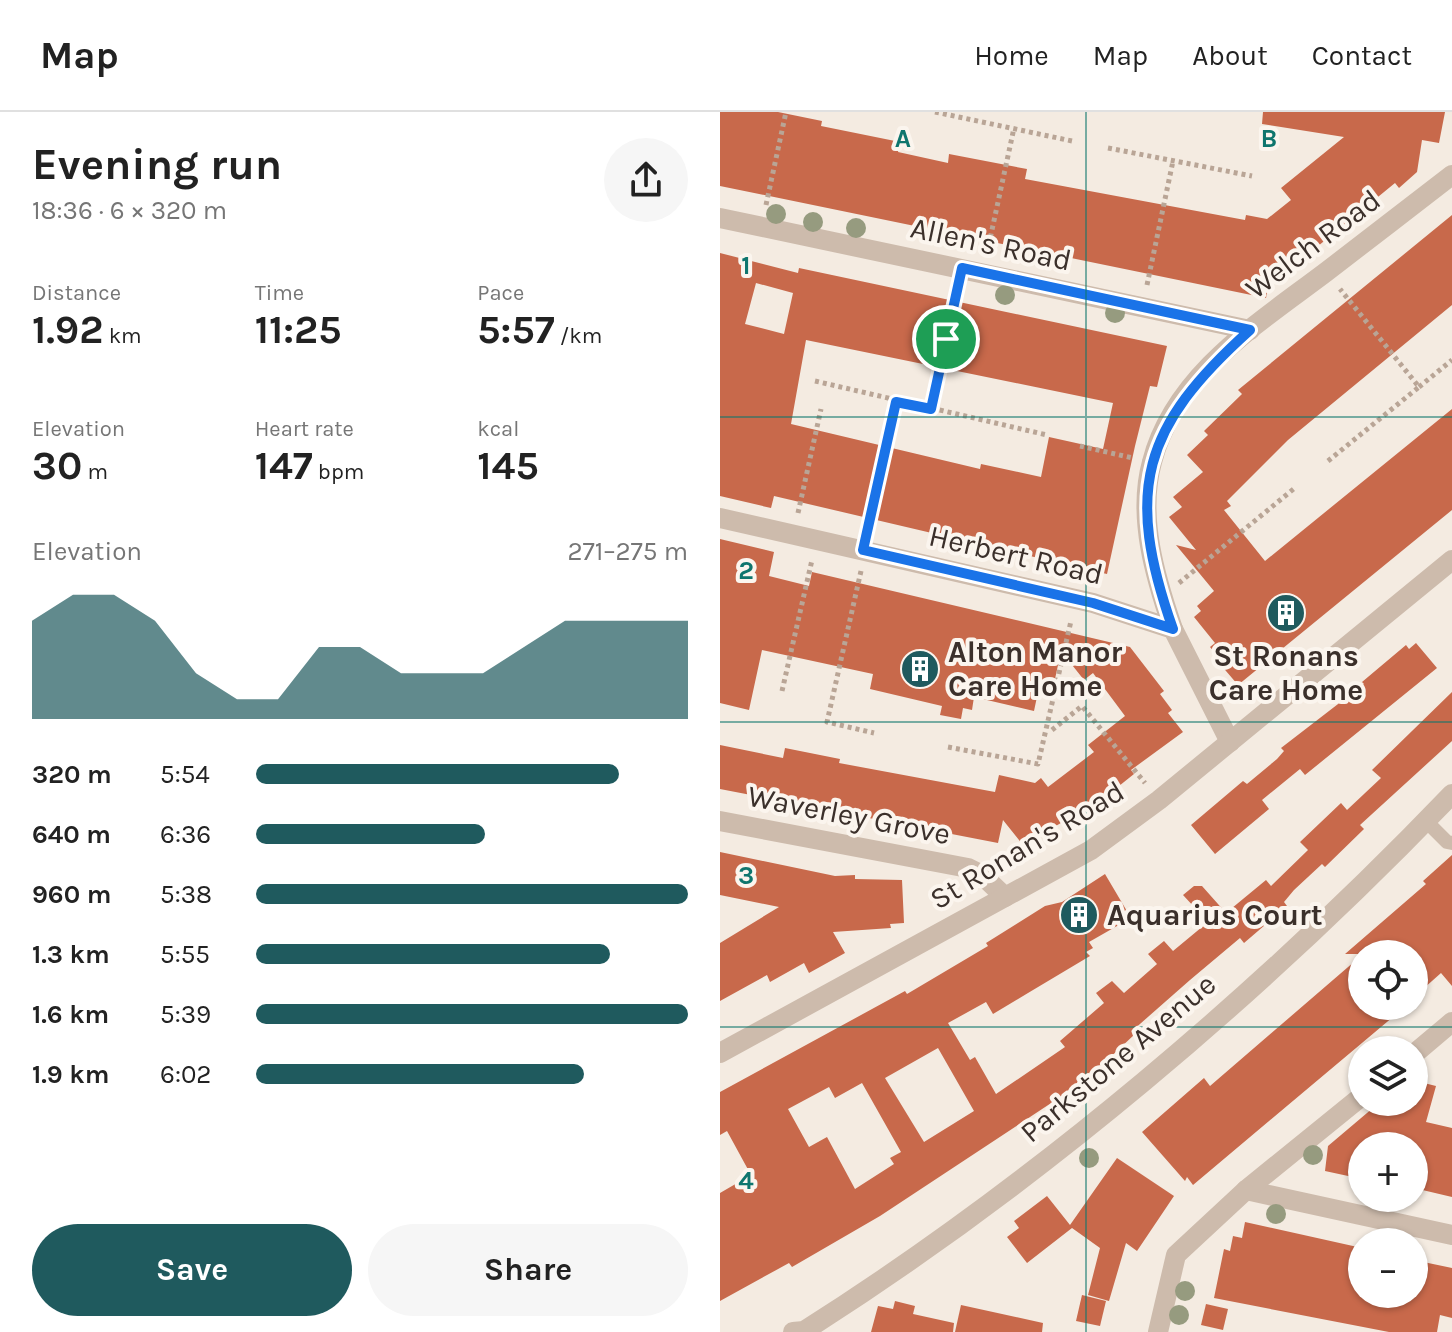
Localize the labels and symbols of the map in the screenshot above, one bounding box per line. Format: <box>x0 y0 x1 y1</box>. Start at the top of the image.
text: A <box>895 123 911 154</box>
text: B <box>1261 123 1277 154</box>
street label: Welch Road <box>1239 182 1387 306</box>
street label: Allen's Road <box>907 209 1075 279</box>
text: 1 <box>741 250 751 281</box>
pin <box>912 305 980 373</box>
street label: Herbert Road <box>925 517 1107 593</box>
text: 2 <box>738 555 754 586</box>
building icon: St Ronans Care Home <box>1265 592 1307 634</box>
place label: Alton Manor Care Home <box>948 634 1122 704</box>
place label: St Ronans Care Home <box>1209 638 1363 708</box>
building icon: Alton Manor Care Home <box>899 648 941 690</box>
street label: St Ronan's Road <box>923 773 1131 917</box>
street label: Waverley Grove <box>745 778 953 852</box>
text: 3 <box>738 860 754 891</box>
building icon: Aquarius Court <box>1058 894 1100 936</box>
place label: Aquarius Court <box>1107 897 1323 933</box>
street label: Parkstone Avenue <box>1013 966 1223 1150</box>
text: 4 <box>738 1165 754 1196</box>

